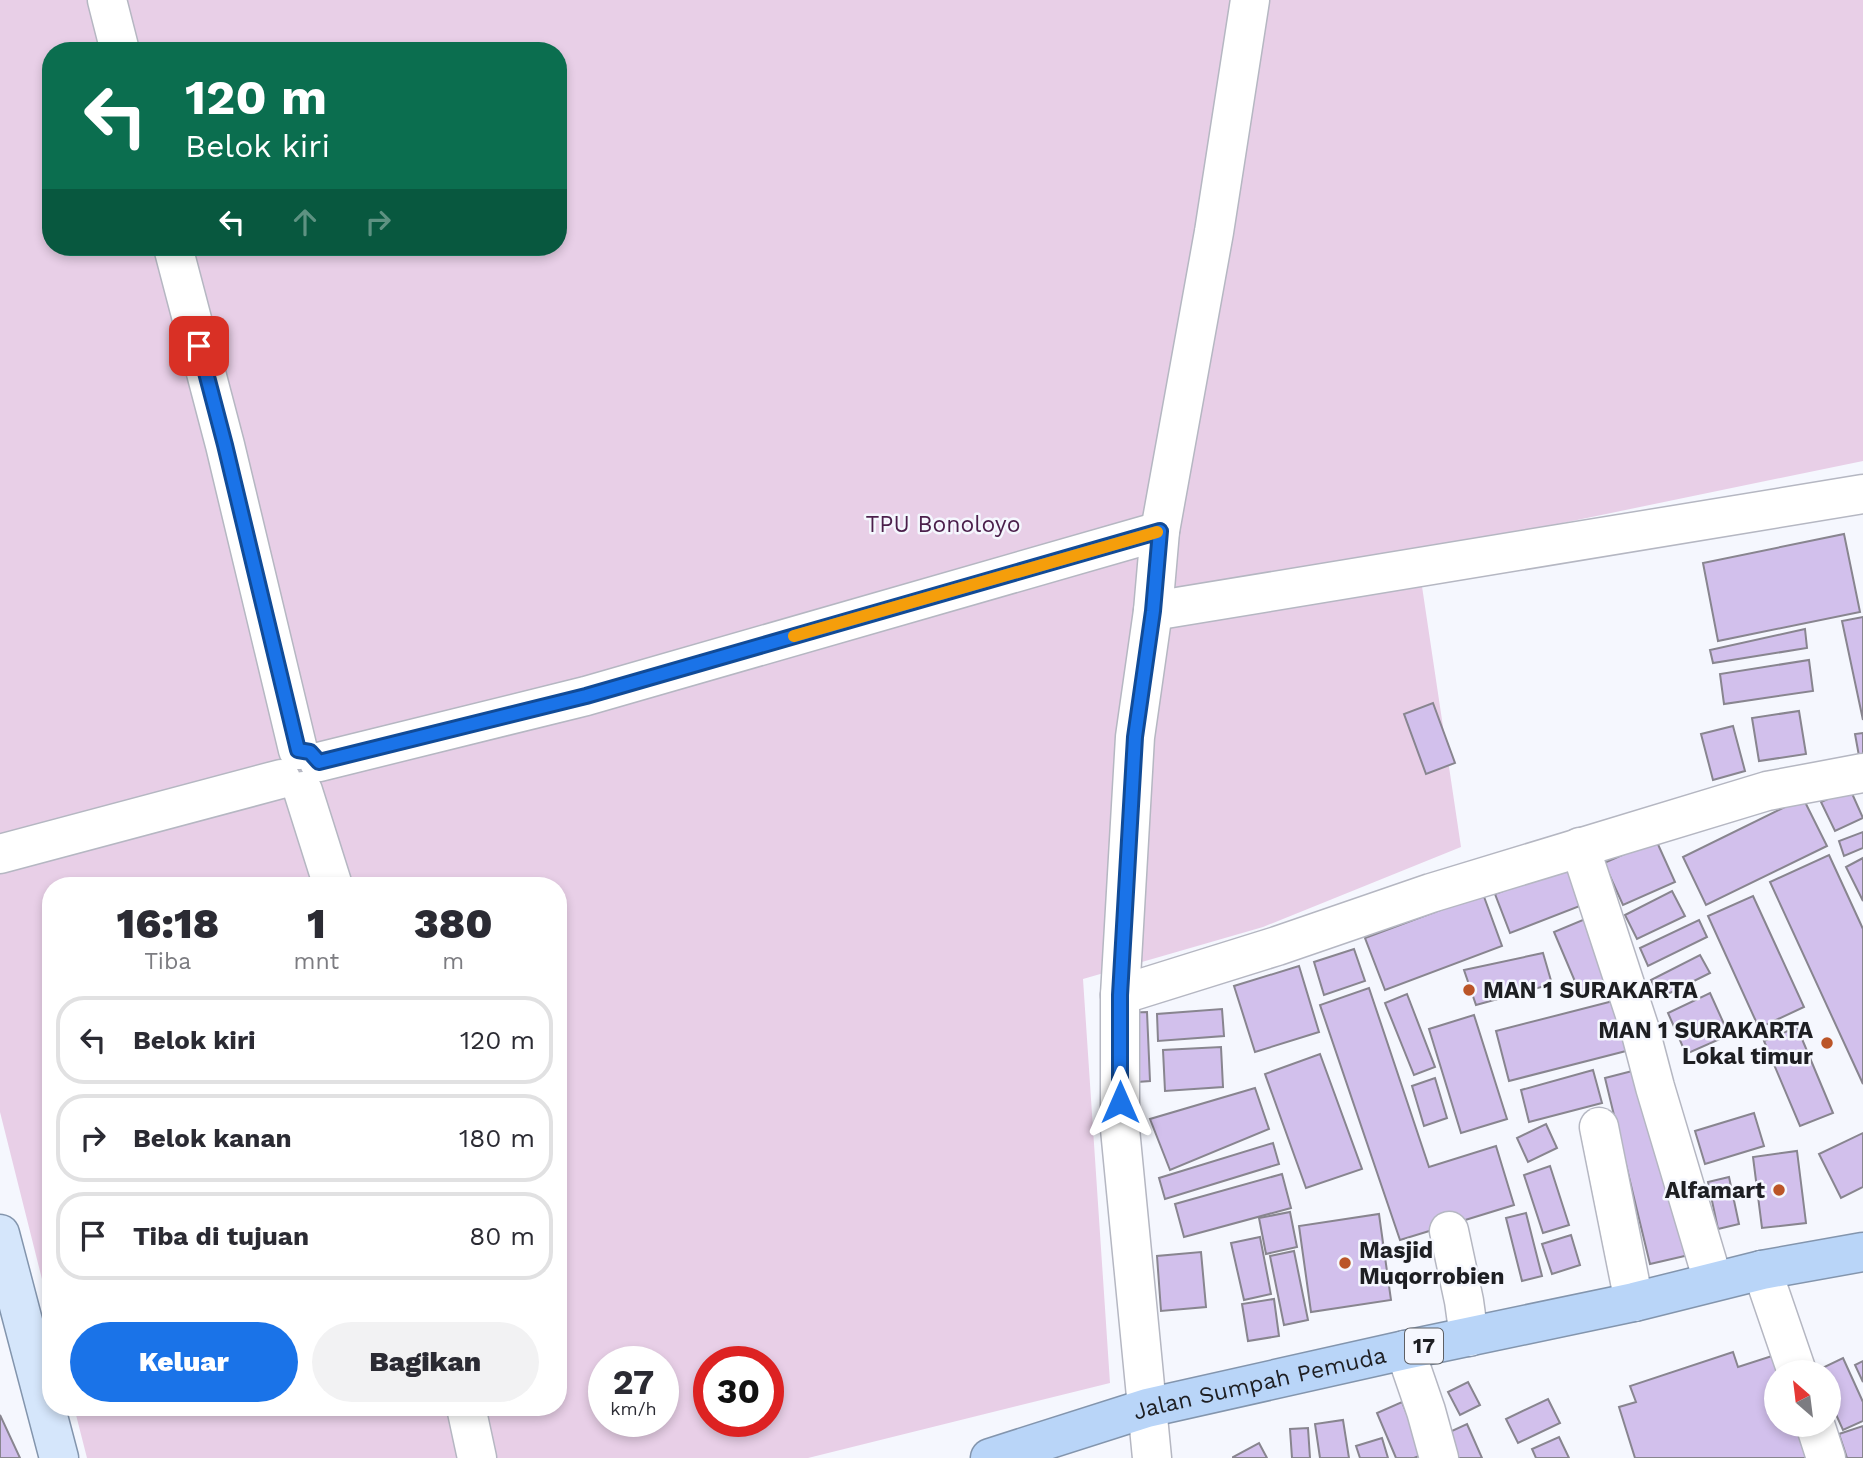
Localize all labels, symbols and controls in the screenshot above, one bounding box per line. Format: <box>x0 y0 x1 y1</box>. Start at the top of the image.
text: 120 m <box>185 68 327 126</box>
icon: left <box>70 70 161 161</box>
text: Belok kiri <box>185 127 330 165</box>
icon: left <box>213 203 251 241</box>
icon: ahead <box>286 203 324 241</box>
icon: right <box>359 203 397 241</box>
pin <box>169 316 229 376</box>
icon: arrive <box>180 327 218 365</box>
park label: TPU Bonoloyo <box>865 511 1021 538</box>
text: 16:18 <box>116 899 219 948</box>
text: 1 <box>307 899 326 948</box>
text: 380 <box>414 899 493 948</box>
text: Tiba <box>144 948 191 975</box>
text: mnt <box>294 948 339 975</box>
text: m <box>442 948 464 975</box>
place label: MAN 1 SURAKARTA <box>1483 977 1698 1004</box>
marker: MAN 1 SURAKARTA <box>1461 982 1477 998</box>
place label: MAN 1 SURAKARTA Lokal timur <box>1598 1017 1813 1070</box>
icon: left <box>74 1021 112 1059</box>
text: Belok kiri <box>133 1025 256 1055</box>
text: 120 m <box>460 1025 535 1055</box>
marker: MAN 1 SURAKARTA Lokal timur <box>1819 1035 1835 1051</box>
position arrow <box>1083 1065 1157 1139</box>
icon: right <box>74 1119 112 1157</box>
text: Belok kanan <box>133 1123 292 1153</box>
text: 180 m <box>459 1123 535 1153</box>
place label: Alfamart <box>1665 1177 1765 1204</box>
marker: Alfamart <box>1771 1182 1787 1198</box>
icon: arrive <box>74 1217 112 1255</box>
text: Tiba di tujuan <box>133 1221 309 1251</box>
text: 80 m <box>469 1221 535 1251</box>
place label: Masjid Muqorrobien <box>1359 1237 1504 1290</box>
marker: Masjid Muqorrobien <box>1337 1255 1353 1271</box>
button: Keluar <box>70 1322 298 1402</box>
button: Bagikan <box>312 1322 539 1402</box>
road number: 17 <box>1405 1328 1443 1364</box>
street label: Jalan Sumpah Pemuda <box>1130 1342 1389 1426</box>
speed limit sign: 30 <box>693 1346 784 1437</box>
north arrow <box>1764 1360 1841 1437</box>
map controls <box>1764 1360 1841 1437</box>
text: 27 <box>613 1361 654 1403</box>
text: km/h <box>610 1398 657 1419</box>

